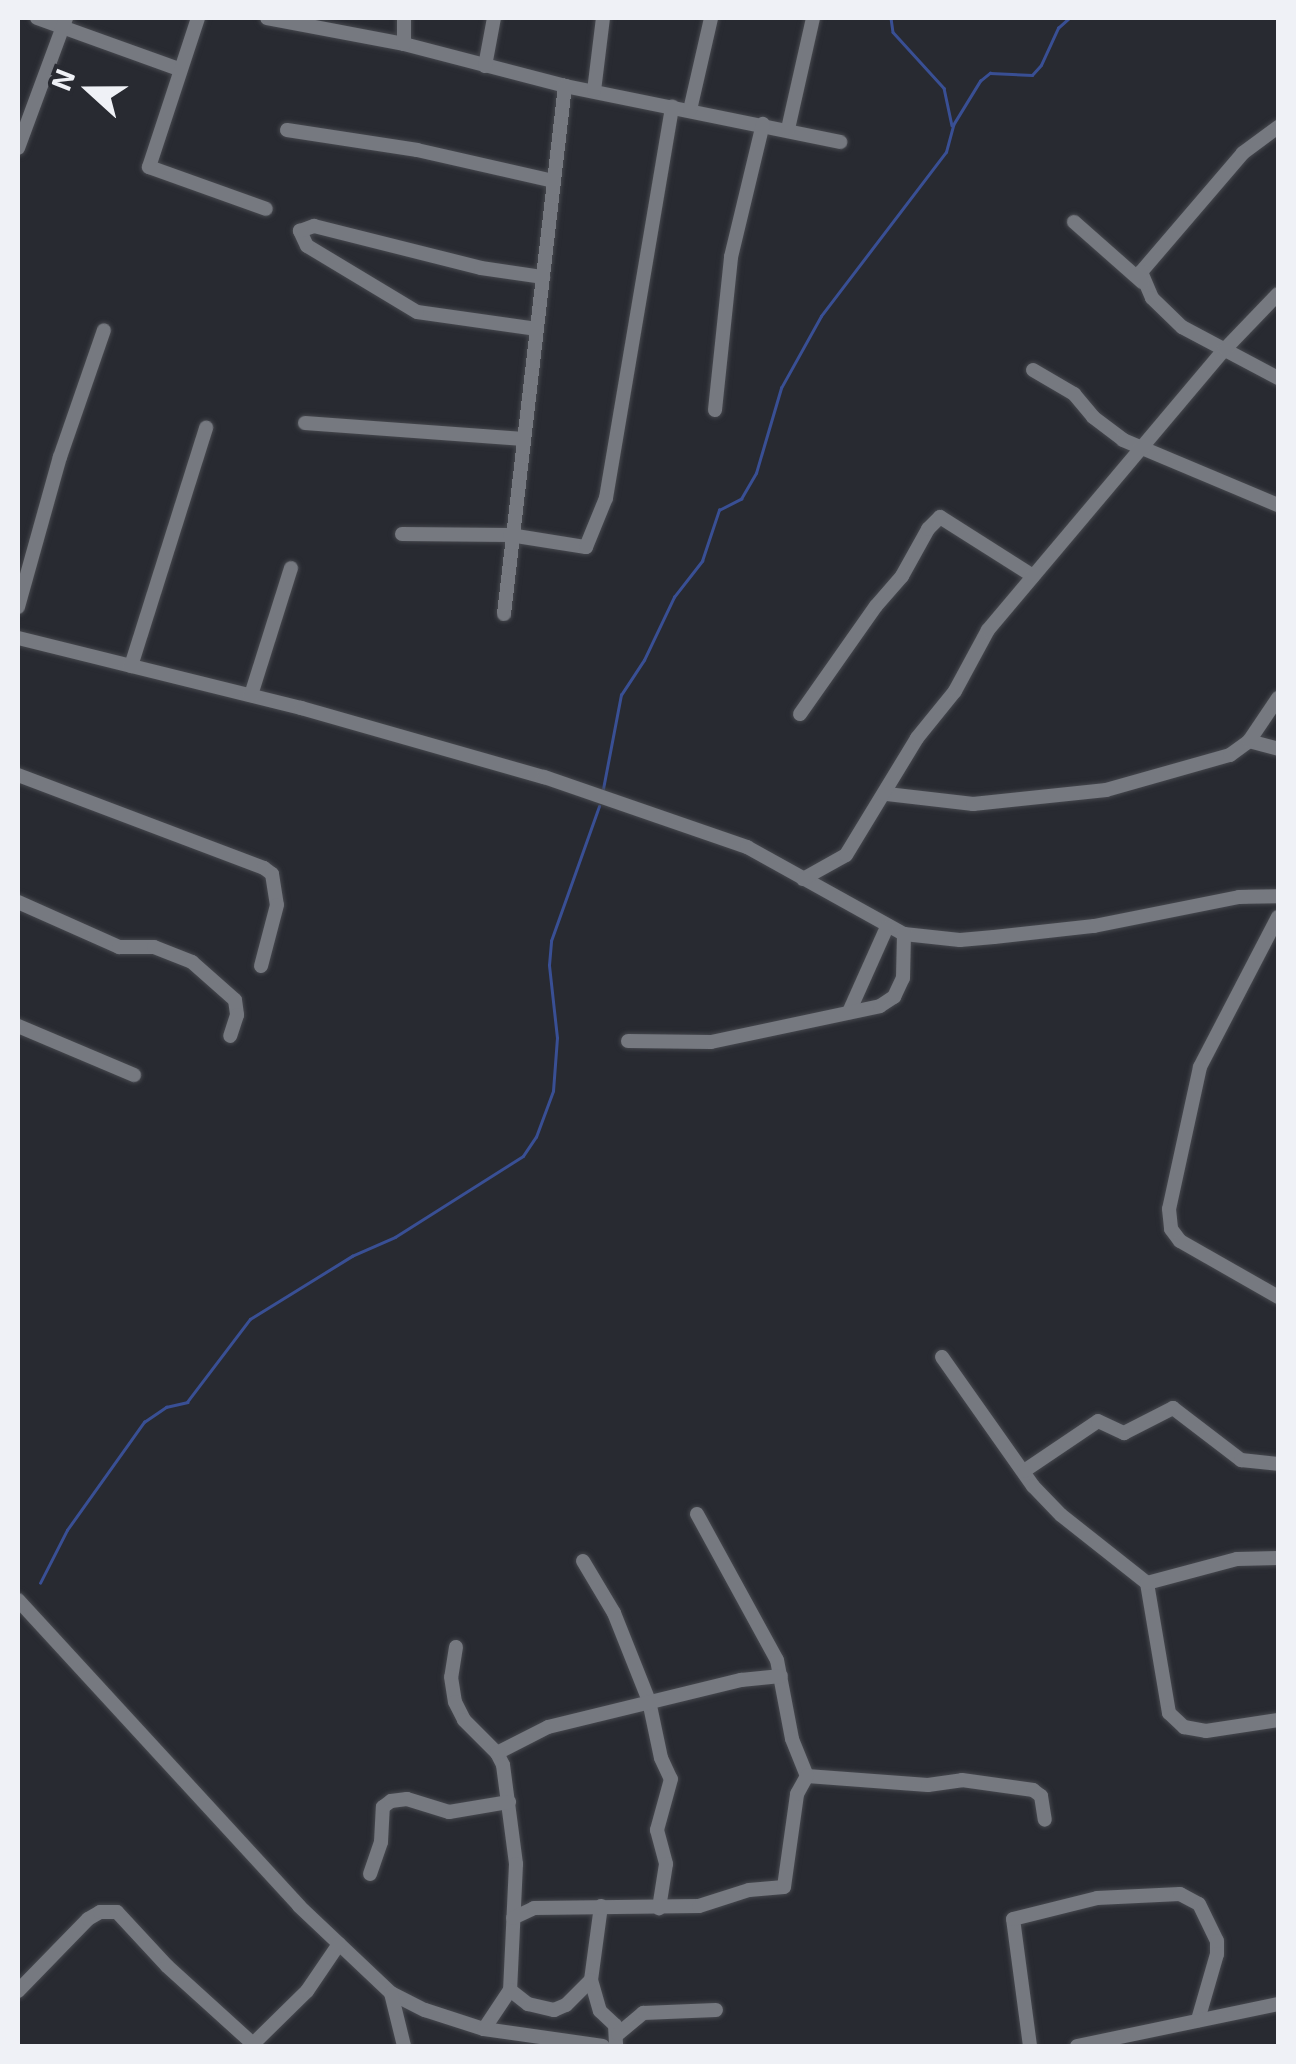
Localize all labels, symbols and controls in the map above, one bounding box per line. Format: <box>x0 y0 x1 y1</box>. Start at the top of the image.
north arrow <box>40 40 140 140</box>
text: N <box>42 64 81 95</box>

